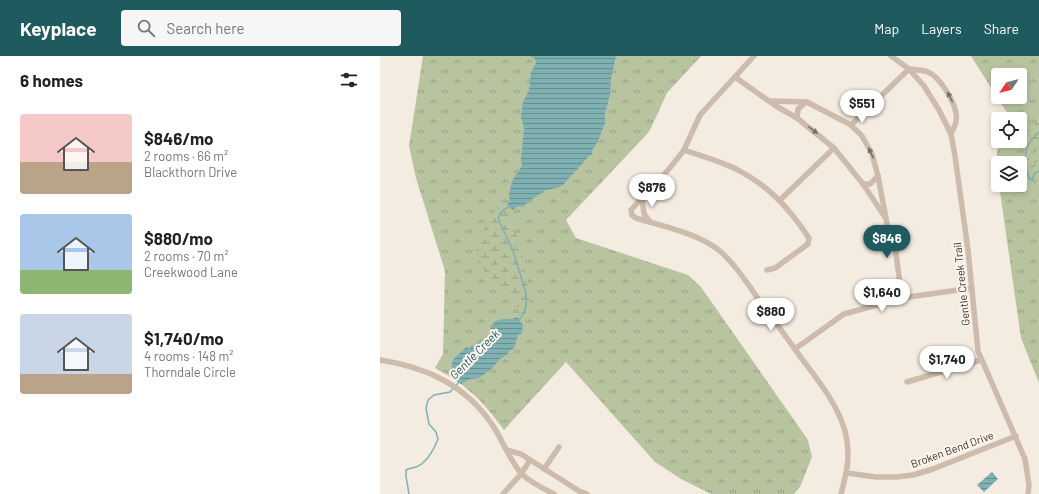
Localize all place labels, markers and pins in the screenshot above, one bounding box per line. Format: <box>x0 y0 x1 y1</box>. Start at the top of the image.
pin: $551 <box>838 90 886 124</box>
pin: $876 <box>628 174 676 208</box>
pin: $846 <box>863 225 911 259</box>
pin: $1,640 <box>849 279 915 313</box>
pin: $880 <box>747 298 795 332</box>
pin: $1,740 <box>914 346 980 380</box>

